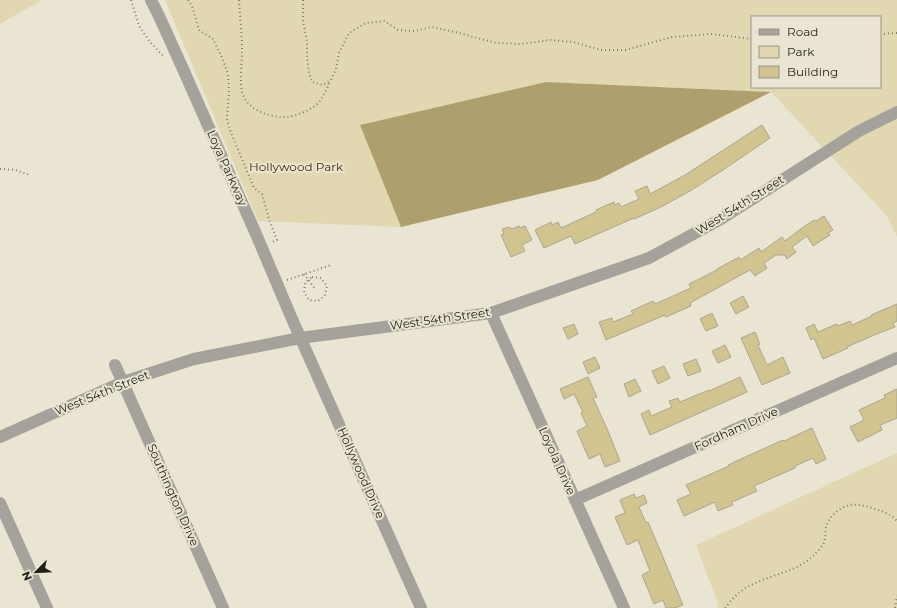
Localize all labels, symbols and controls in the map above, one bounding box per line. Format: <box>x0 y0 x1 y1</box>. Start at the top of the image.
legend <box>751 16 881 88</box>
text: Road <box>787 24 818 39</box>
text: Park <box>787 44 815 59</box>
text: Building <box>787 64 838 79</box>
street label: Loya Parkway <box>204 127 251 209</box>
park label: Hollywood Park <box>249 159 344 174</box>
street label: West 54th Street <box>693 171 787 238</box>
street label: West 54th Street <box>389 304 491 333</box>
street label: West 54th Street <box>52 367 152 418</box>
street label: Fordham Drive <box>692 403 780 454</box>
street label: Loyola Drive <box>536 424 579 497</box>
street label: Hollywood Drive <box>335 425 388 521</box>
street label: Southington Drive <box>144 441 203 548</box>
north arrow <box>16 552 56 592</box>
text: N <box>19 569 35 583</box>

